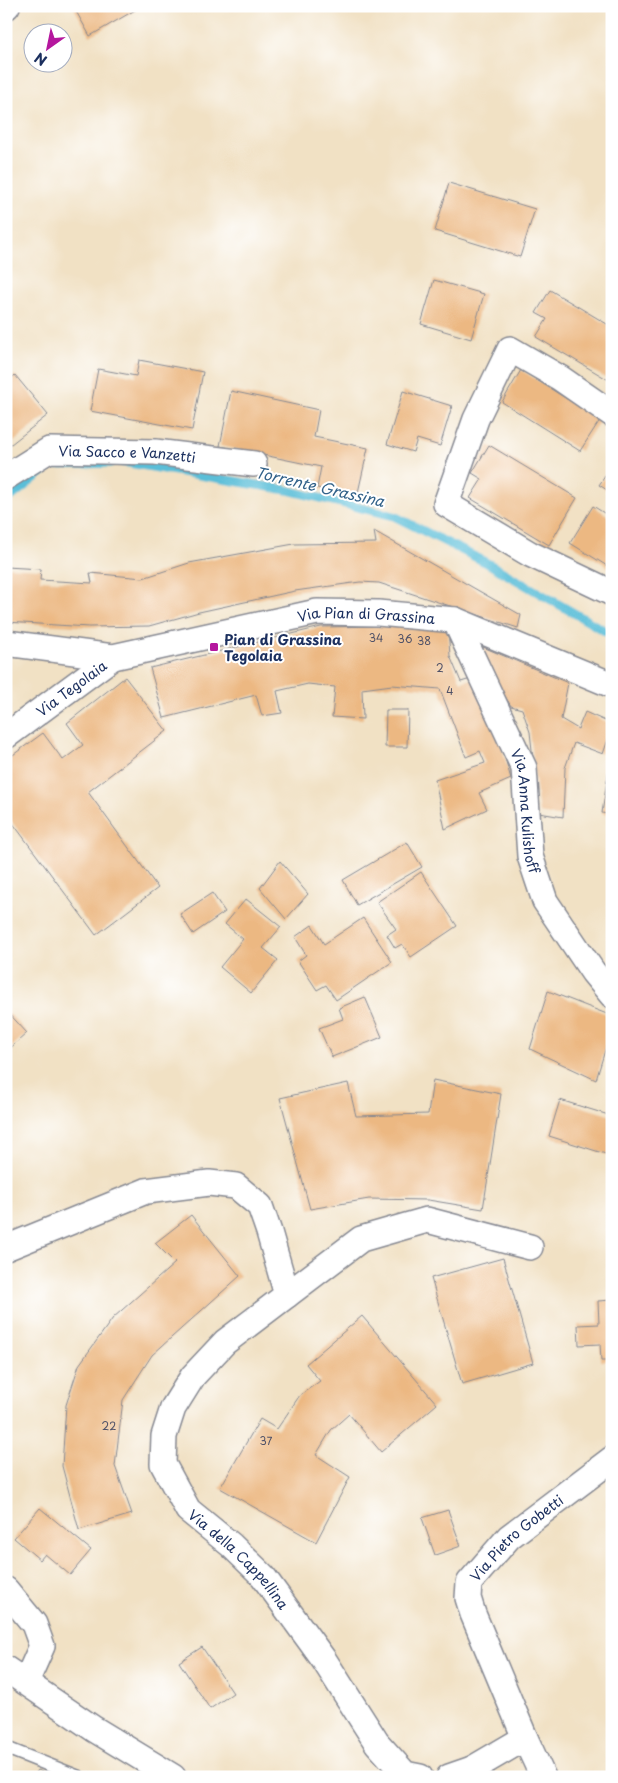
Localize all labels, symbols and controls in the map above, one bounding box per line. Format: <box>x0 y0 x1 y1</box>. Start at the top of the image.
north arrow <box>22 22 72 72</box>
text: N <box>30 47 51 71</box>
street label: Via Sacco e Vanzetti <box>58 440 197 467</box>
water label: Torrente Grassina <box>253 460 387 512</box>
street label: Via Pian di Grassina <box>295 601 436 629</box>
place label: Pian di Grassina Tegolaia <box>224 629 342 666</box>
house number: 34 <box>369 629 383 646</box>
house number: 36 <box>398 630 413 647</box>
house number: 38 <box>417 632 431 649</box>
marker: Pian di Grassina Tegolaia <box>208 641 220 653</box>
street label: Via Tegolaia <box>31 654 111 721</box>
house number: 2 <box>436 659 444 676</box>
house number: 4 <box>446 682 454 699</box>
street label: Via Anna Kulishoff <box>506 745 546 877</box>
house number: 22 <box>102 1417 116 1434</box>
house number: 37 <box>260 1432 273 1449</box>
street label: Via Pietro Gobetti <box>465 1489 567 1586</box>
street label: Via della Cappellina <box>184 1504 294 1613</box>

